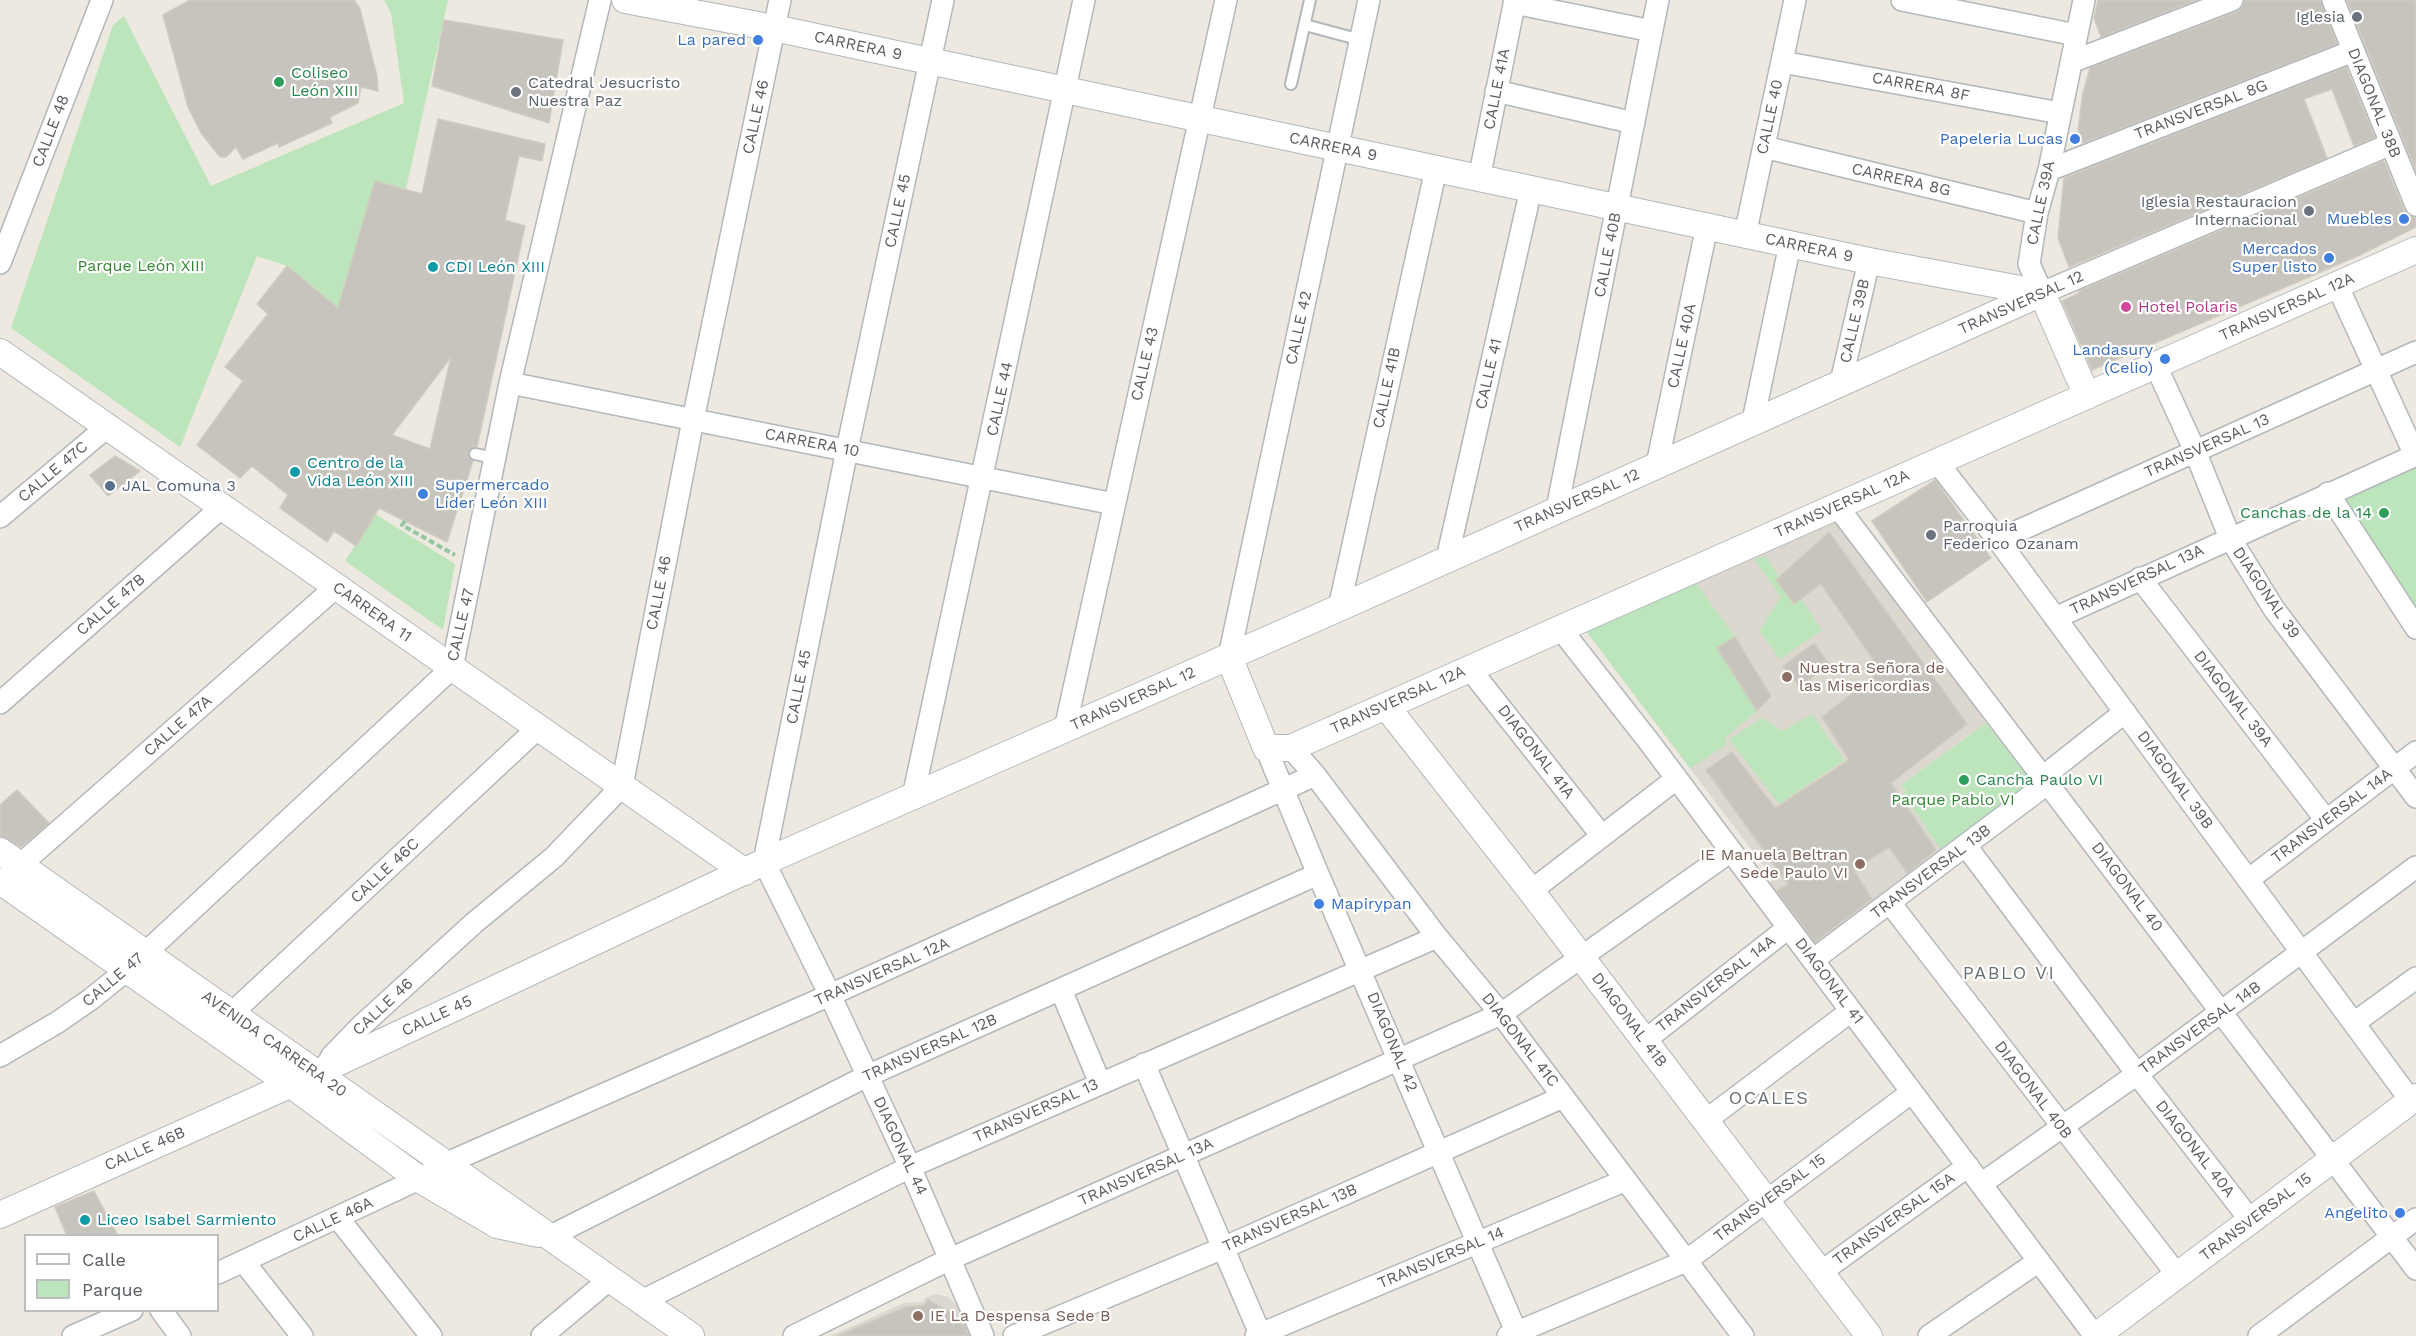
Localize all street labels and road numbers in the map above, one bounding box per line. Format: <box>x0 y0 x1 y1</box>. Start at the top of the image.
street label: CARRERA 9 <box>812 27 904 65</box>
street label: DIAGONAL 38B <box>2343 45 2405 161</box>
street label: CALLE 41A <box>1480 47 1514 131</box>
street label: CARRERA 8F <box>1870 68 1972 106</box>
street label: TRANSVERSAL 8G <box>2132 76 2270 144</box>
street label: CALLE 46 <box>739 78 773 156</box>
street label: CALLE 40 <box>1753 78 1787 156</box>
street label: CALLE 48 <box>28 92 74 170</box>
street label: CARRERA 9 <box>1287 128 1379 166</box>
street label: CARRERA 8G <box>1850 159 1952 201</box>
street label: CALLE 39A <box>2023 159 2059 247</box>
street label: CALLE 45 <box>881 172 915 250</box>
street label: CALLE 40B <box>1590 211 1626 299</box>
street label: CARRERA 9 <box>1763 229 1855 267</box>
street label: TRANSVERSAL 12 <box>1955 267 2087 339</box>
street label: TRANSVERSAL 12A <box>2217 269 2357 345</box>
street label: CALLE 39B <box>1836 277 1874 365</box>
street label: CALLE 42 <box>1282 289 1316 367</box>
street label: CALLE 40A <box>1664 302 1700 390</box>
street label: CALLE 43 <box>1127 325 1163 403</box>
street label: CALLE 41 <box>1472 337 1506 411</box>
street label: CALLE 41B <box>1369 346 1405 430</box>
street label: CALLE 44 <box>983 360 1017 438</box>
street label: TRANSVERSAL 13 <box>2141 410 2273 482</box>
street label: CARRERA 10 <box>763 424 861 462</box>
street label: CALLE 47C <box>14 437 92 507</box>
street label: TRANSVERSAL 12 <box>1511 465 1643 537</box>
street label: TRANSVERSAL 12A <box>1772 466 1912 542</box>
street label: TRANSVERSAL 13A <box>2067 541 2207 619</box>
street label: DIAGONAL 39 <box>2228 543 2304 643</box>
street label: CALLE 46 <box>642 554 676 632</box>
street label: CALLE 47B <box>73 570 149 640</box>
street label: CARRERA 11 <box>329 578 415 646</box>
street label: CALLE 47 <box>443 587 479 663</box>
street label: DIAGONAL 39A <box>2189 647 2277 751</box>
street label: CALLE 45 <box>782 648 816 726</box>
street label: TRANSVERSAL 12A <box>1328 662 1468 738</box>
street label: TRANSVERSAL 12 <box>1067 663 1199 735</box>
street label: CALLE 47A <box>140 691 216 761</box>
street label: DIAGONAL 41A <box>1493 701 1579 803</box>
street label: DIAGONAL 39B <box>2133 727 2217 833</box>
street label: TRANSVERSAL 14A <box>2268 764 2396 868</box>
street label: TRANSVERSAL 13B <box>1867 821 1995 923</box>
street label: CALLE 46C <box>347 834 423 908</box>
street label: DIAGONAL 40 <box>2087 838 2167 936</box>
street label: TRANSVERSAL 14A <box>1653 931 1779 1037</box>
street label: TRANSVERSAL 12A <box>812 934 952 1010</box>
street label: DIAGONAL 41 <box>1790 934 1868 1028</box>
street label: CALLE 47 <box>78 949 148 1011</box>
street label: DIAGONAL 41B <box>1587 969 1671 1071</box>
street label: CALLE 46 <box>349 974 417 1040</box>
street label: TRANSVERSAL 14B <box>2135 977 2265 1079</box>
street label: AVENIDA CARRERA 20 <box>198 987 350 1101</box>
street label: DIAGONAL 42 <box>1362 989 1422 1095</box>
street label: DIAGONAL 41C <box>1477 989 1563 1091</box>
street label: CALLE 45 <box>399 991 475 1041</box>
street label: TRANSVERSAL 12B <box>860 1010 1000 1086</box>
street label: DIAGONAL 40B <box>1990 1037 2076 1143</box>
street label: TRANSVERSAL 13 <box>970 1075 1102 1147</box>
street label: DIAGONAL 44 <box>869 1093 931 1199</box>
street label: DIAGONAL 40A <box>2151 1097 2239 1201</box>
street label: CALLE 46B <box>102 1123 188 1175</box>
street label: TRANSVERSAL 13A <box>1076 1134 1216 1210</box>
street label: TRANSVERSAL 15 <box>1710 1150 1830 1246</box>
street label: TRANSVERSAL 15A <box>1829 1168 1959 1270</box>
street label: TRANSVERSAL 15 <box>2196 1169 2316 1265</box>
street label: TRANSVERSAL 13B <box>1220 1180 1360 1256</box>
street label: CALLE 46A <box>290 1193 376 1247</box>
street label: TRANSVERSAL 14 <box>1375 1223 1507 1293</box>

